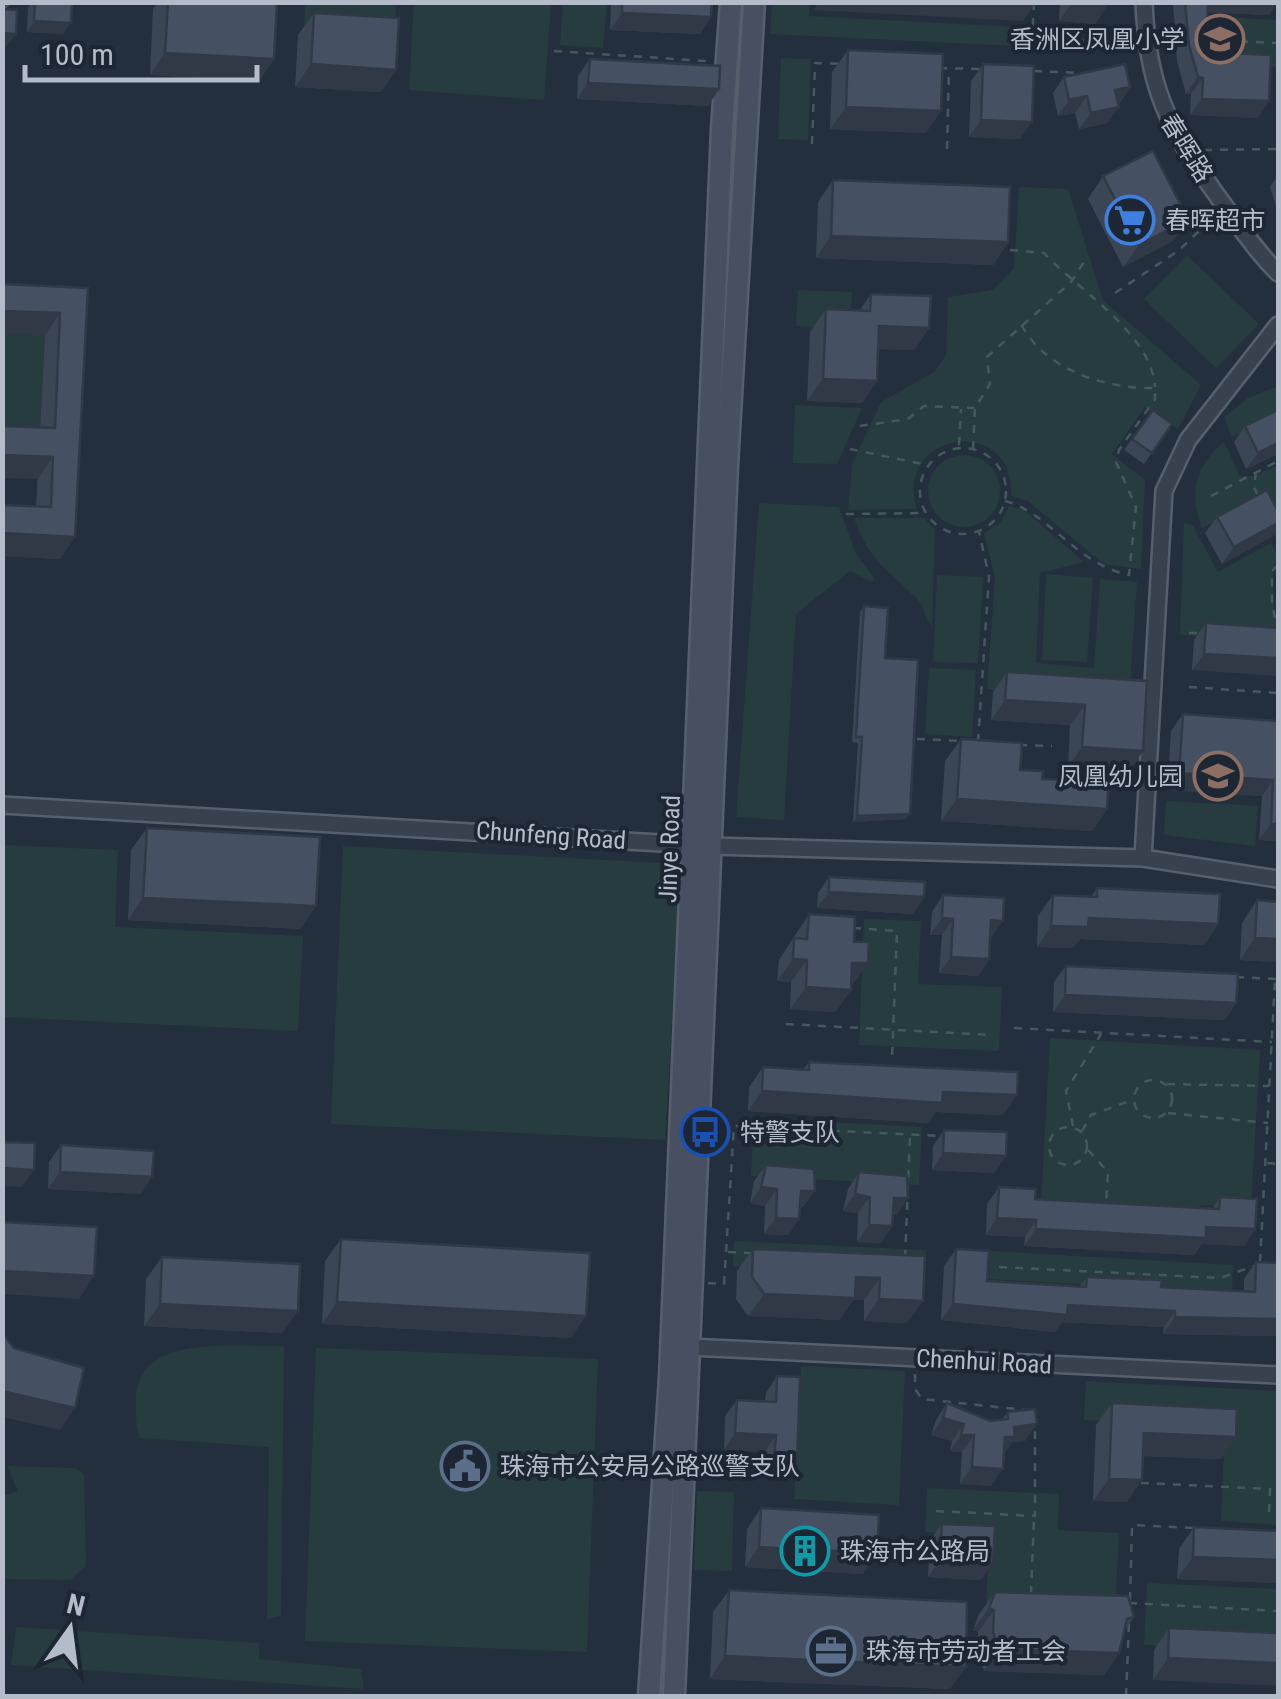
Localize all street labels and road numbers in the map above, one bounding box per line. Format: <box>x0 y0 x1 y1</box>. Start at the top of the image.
street label: 春晖路 <box>1154 109 1219 188</box>
street label: Jinye Road <box>653 795 686 903</box>
street label: Chunfeng Road <box>475 816 627 855</box>
street label: Chenhui Road <box>915 1343 1053 1380</box>

